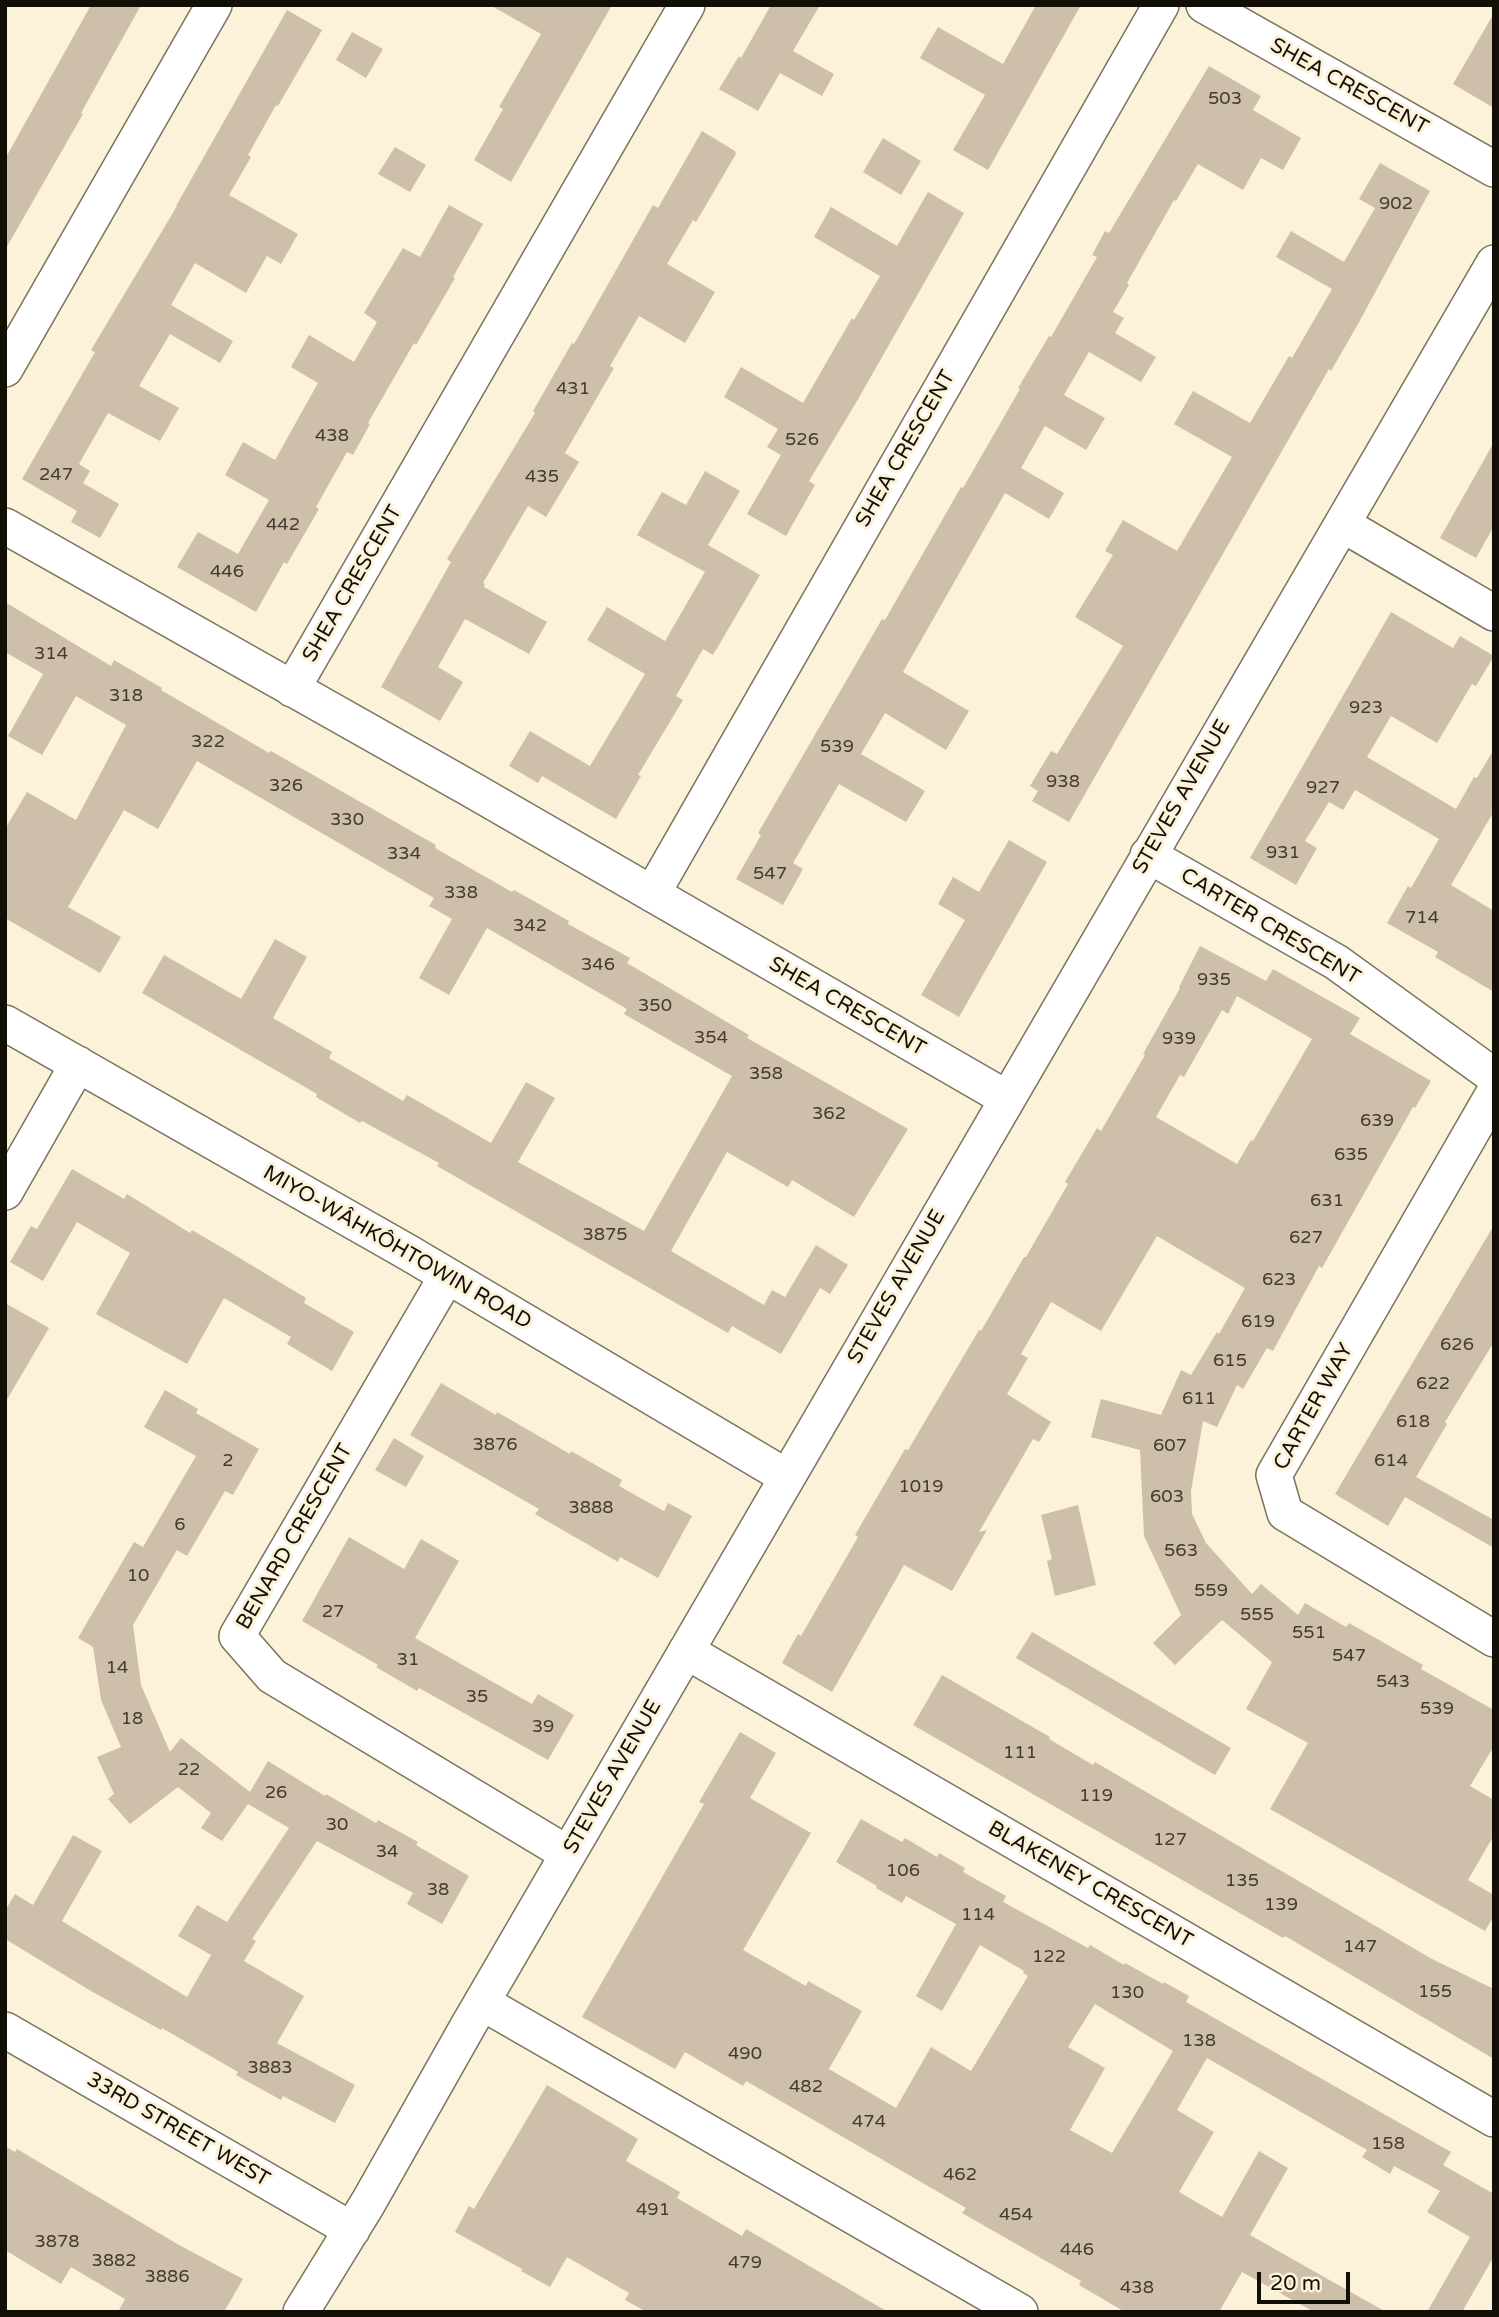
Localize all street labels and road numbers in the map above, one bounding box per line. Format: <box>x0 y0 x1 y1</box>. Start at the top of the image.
street label: SHEA CRESCENT <box>1266 33 1432 141</box>
street label: SHEA CRESCENT <box>851 366 961 532</box>
street label: SHEA CRESCENT <box>298 501 408 667</box>
street label: STEVES AVENUE <box>1128 716 1236 878</box>
street label: CARTER CRESCENT <box>1176 863 1364 991</box>
street label: SHEA CRESCENT <box>764 952 930 1062</box>
street label: MIYO-WÂHKÔHTOWIN ROAD <box>258 1161 536 1335</box>
street label: STEVES AVENUE <box>843 1206 951 1368</box>
street label: CARTER WAY <box>1269 1339 1359 1475</box>
street label: BENARD CRESCENT <box>232 1440 358 1634</box>
street label: STEVES AVENUE <box>559 1696 667 1858</box>
street label: BLAKENEY CRESCENT <box>983 1816 1197 1954</box>
street label: 33RD STREET WEST <box>82 2067 274 2193</box>

